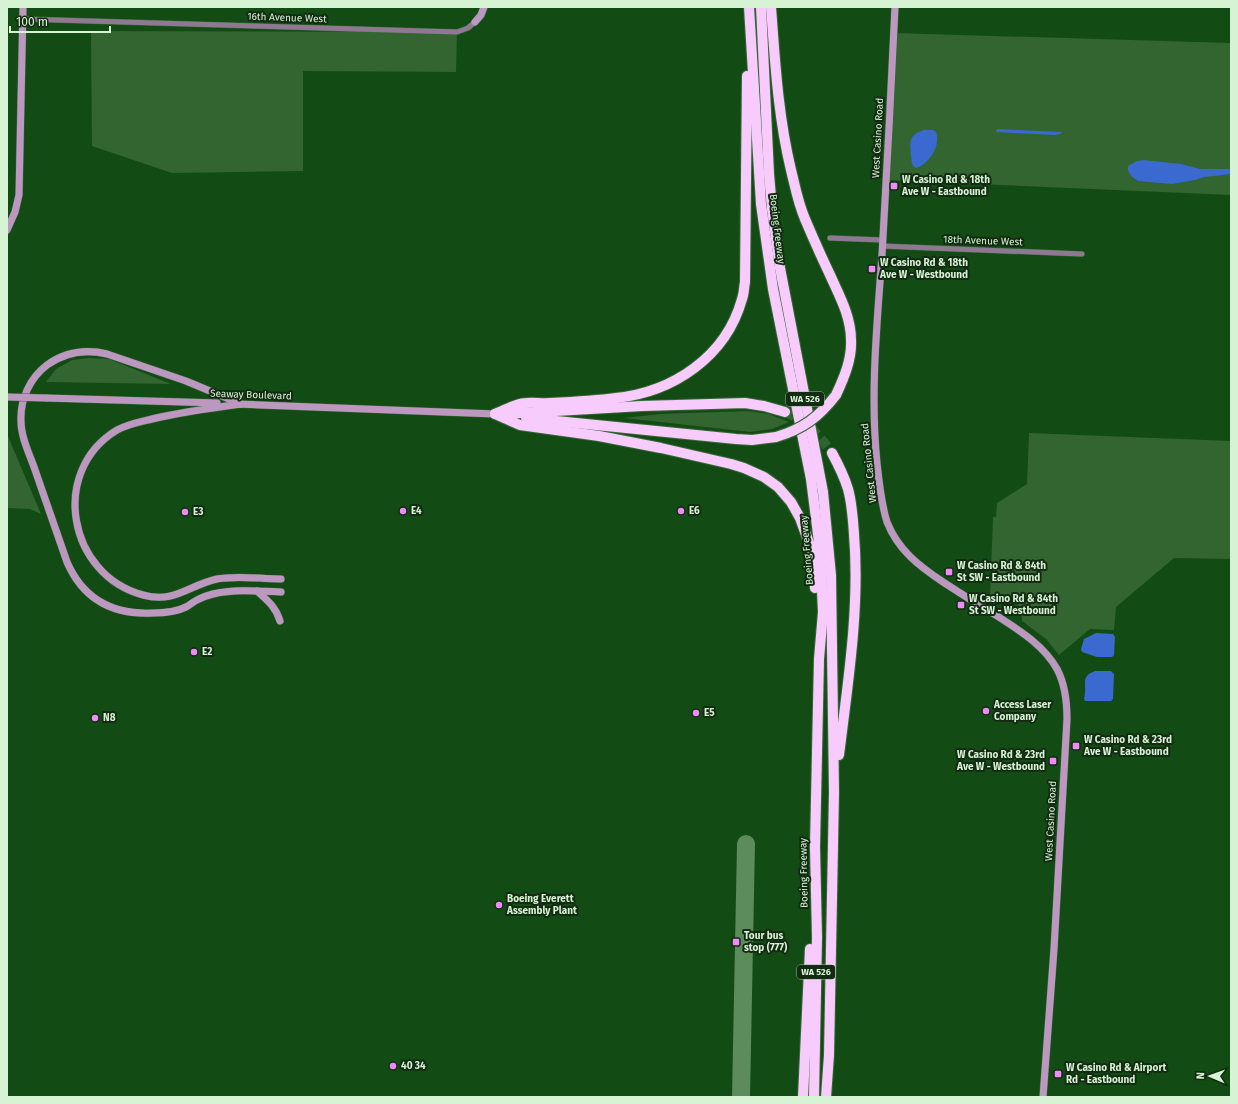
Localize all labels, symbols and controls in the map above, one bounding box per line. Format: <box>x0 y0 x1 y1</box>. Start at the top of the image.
scale bar <box>10 8 110 34</box>
street label: 16th Avenue West <box>247 11 327 25</box>
text: 100 m <box>16 15 48 29</box>
street label: West Casino Road <box>870 98 886 178</box>
place label: W Casino Rd & 18th Ave W - Eastbound <box>901 174 990 198</box>
marker: W Casino Rd & 18th Ave W - Eastbound <box>889 181 899 191</box>
street label: Boeing Freeway <box>767 193 787 265</box>
street label: 18th Avenue West <box>943 234 1023 248</box>
place label: W Casino Rd & 18th Ave W - Westbound <box>879 257 968 281</box>
marker: W Casino Rd & 18th Ave W - Westbound <box>867 264 877 274</box>
street label: Seaway Boulevard <box>210 388 292 402</box>
road number: WA 526 <box>786 392 824 406</box>
street label: West Casino Road <box>859 422 879 504</box>
place label: E4 <box>411 505 422 517</box>
place label: E6 <box>689 505 700 517</box>
place label: E3 <box>193 506 203 518</box>
marker: E4 <box>398 506 408 516</box>
marker: E6 <box>676 506 686 516</box>
marker: E3 <box>180 507 190 517</box>
street label: Boeing Freeway <box>798 514 816 585</box>
place label: W Casino Rd & 84th St SW - Eastbound <box>957 560 1046 584</box>
marker: W Casino Rd & 84th St SW - Eastbound <box>944 567 954 577</box>
place label: W Casino Rd & 84th St SW - Westbound <box>969 593 1058 617</box>
marker: W Casino Rd & 84th St SW - Westbound <box>956 600 966 610</box>
place label: E2 <box>202 646 212 658</box>
marker: E2 <box>189 647 199 657</box>
place label: Access Laser Company <box>993 699 1052 723</box>
marker: Access Laser Company <box>981 706 991 716</box>
place label: E5 <box>704 707 715 719</box>
marker: E5 <box>691 708 701 718</box>
place label: N8 <box>103 712 116 724</box>
marker: N8 <box>90 713 100 723</box>
place label: W Casino Rd & 23rd Ave W - Eastbound <box>1083 734 1172 758</box>
marker: W Casino Rd & 23rd Ave W - Eastbound <box>1071 741 1081 751</box>
place label: W Casino Rd & 23rd Ave W - Westbound <box>956 749 1045 773</box>
marker: W Casino Rd & 23rd Ave W - Westbound <box>1048 756 1058 766</box>
street label: West Casino Road <box>1043 781 1059 861</box>
street label: Boeing Freeway <box>797 838 811 908</box>
place label: Boeing Everett Assembly Plant <box>506 893 577 917</box>
marker: Boeing Everett Assembly Plant <box>494 900 504 910</box>
place label: Tour bus stop (777) <box>744 930 788 954</box>
marker: Tour bus stop (777) <box>731 937 741 947</box>
road number: WA 526 <box>797 965 835 979</box>
north arrow <box>1190 1056 1230 1096</box>
place label: 40 34 <box>401 1060 426 1072</box>
marker: 40 34 <box>388 1061 398 1071</box>
place label: W Casino Rd & Airport Rd - Eastbound <box>1066 1062 1166 1086</box>
marker: W Casino Rd & Airport Rd - Eastbound <box>1053 1069 1063 1079</box>
text: N <box>1194 1072 1207 1080</box>

